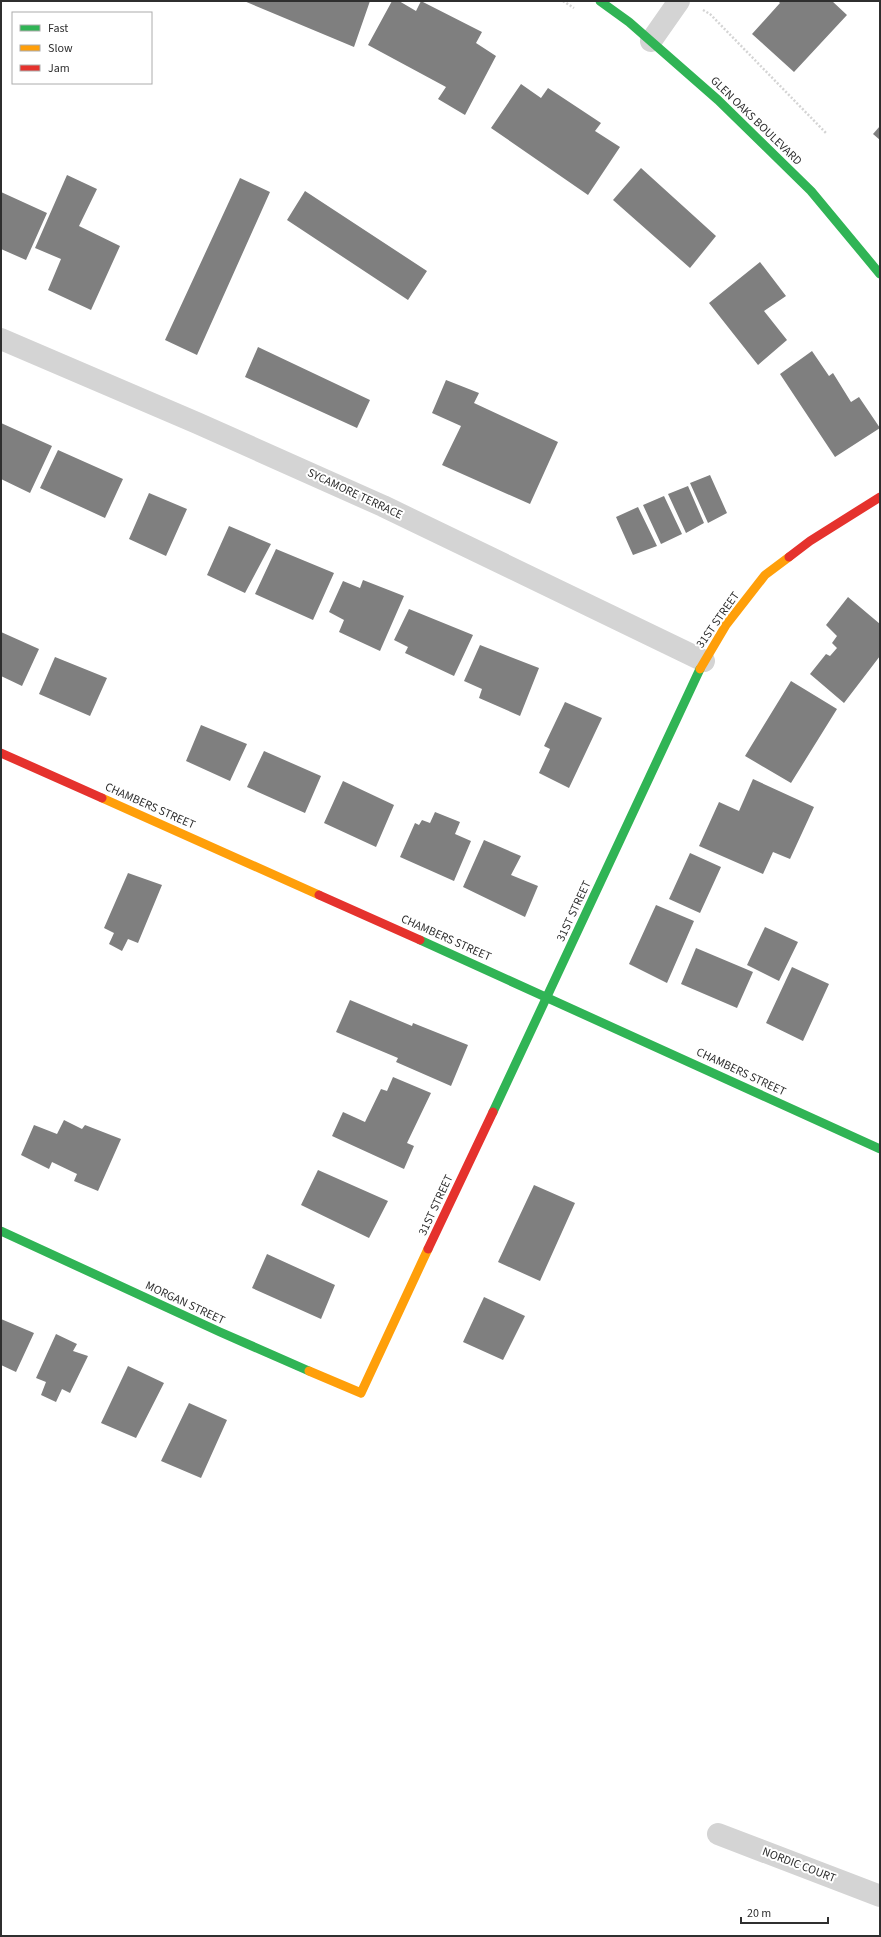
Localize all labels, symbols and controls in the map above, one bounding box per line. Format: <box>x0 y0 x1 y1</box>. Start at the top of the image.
legend <box>12 12 152 84</box>
text: Fast <box>48 20 68 37</box>
text: Slow <box>48 40 73 57</box>
text: Jam <box>48 60 70 77</box>
street label: GLEN OAKS BOULEVARD <box>706 73 806 169</box>
street label: SYCAMORE TERRACE <box>305 464 405 524</box>
street label: 31ST STREET <box>692 588 744 652</box>
street label: CHAMBERS STREET <box>102 778 198 834</box>
street label: 31ST STREET <box>552 877 596 944</box>
street label: CHAMBERS STREET <box>398 910 494 966</box>
street label: CHAMBERS STREET <box>693 1044 789 1100</box>
street label: 31ST STREET <box>414 1171 458 1238</box>
street label: MORGAN STREET <box>142 1277 228 1329</box>
street label: NORDIC COURT <box>760 1843 839 1887</box>
scale bar <box>741 1899 828 1925</box>
text: 20 m <box>747 1905 771 1922</box>

